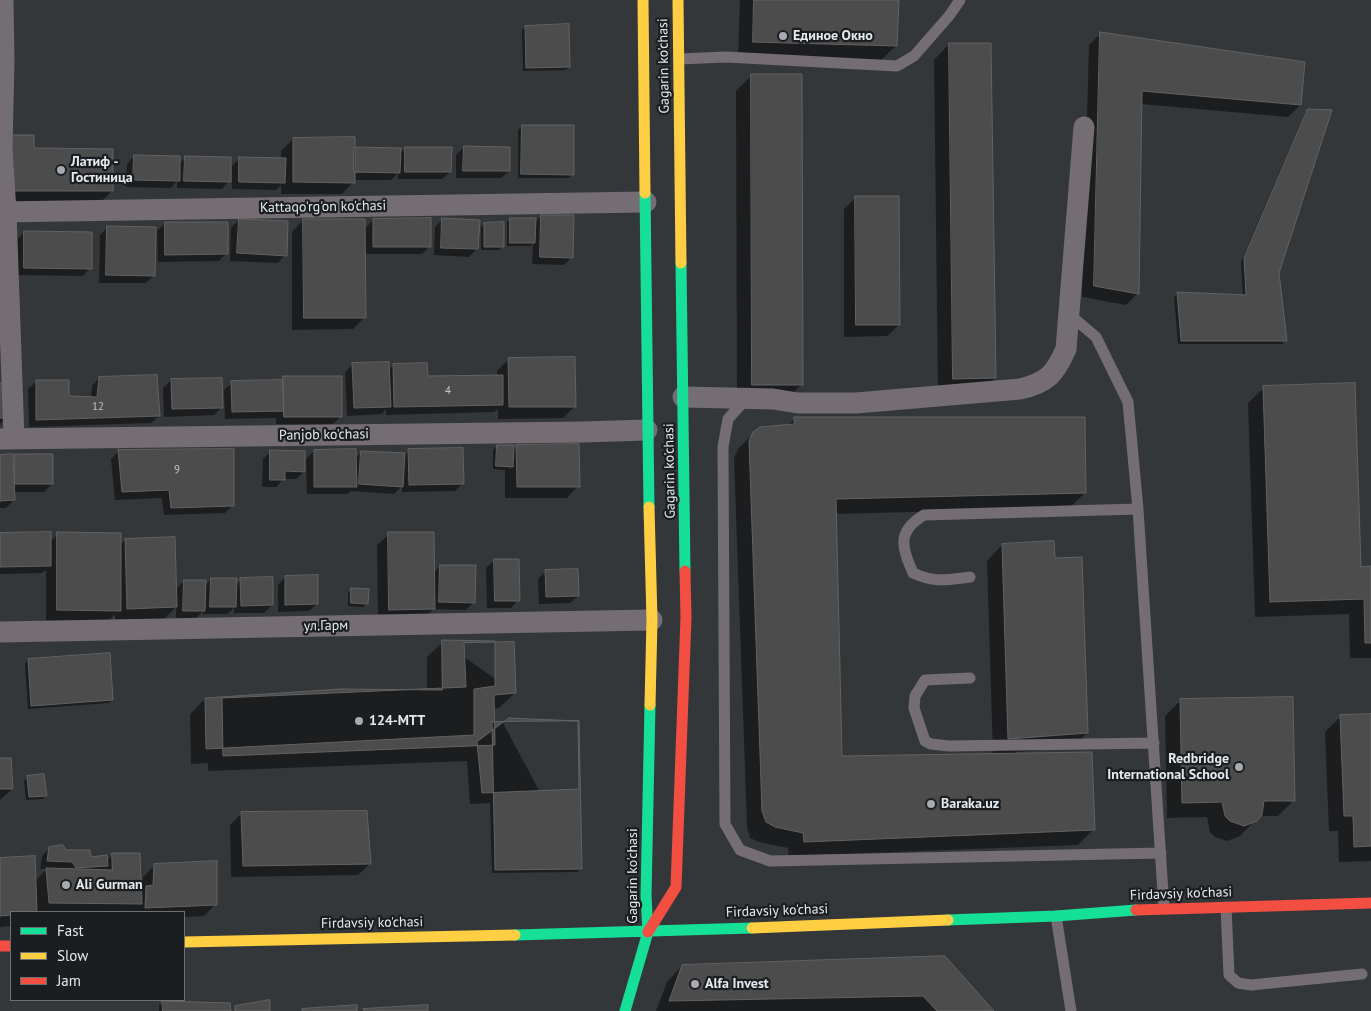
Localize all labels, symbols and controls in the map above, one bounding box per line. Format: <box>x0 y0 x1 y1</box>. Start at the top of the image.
street label: Gagarin ko'chasi <box>655 18 673 114</box>
place label: Единое Окно <box>793 28 873 44</box>
marker: Единое Окно <box>777 30 789 42</box>
place label: Латиф - Гостиница <box>71 154 133 186</box>
marker: Латиф - Гостиница <box>55 164 67 176</box>
street label: Kattaqo'rg'on ko'chasi <box>260 197 386 217</box>
house number: 4 <box>445 384 451 398</box>
house number: 12 <box>92 400 104 414</box>
street label: Gagarin ko'chasi <box>661 423 679 519</box>
street label: Panjob ko'chasi <box>279 426 369 444</box>
house number: 9 <box>174 463 180 477</box>
street label: ул.Гарм <box>304 617 348 635</box>
place label: 124-MTT <box>369 713 425 729</box>
marker: 124-MTT <box>353 715 365 727</box>
place label: Redbridge International School <box>1107 751 1229 784</box>
marker: Redbridge International School <box>1233 761 1245 773</box>
place label: Baraka.uz <box>941 796 999 812</box>
marker: Baraka.uz <box>925 798 937 810</box>
street label: Gagarin ko'chasi <box>625 828 641 924</box>
place label: Ali Gurman <box>76 877 143 893</box>
marker: Ali Gurman <box>60 879 72 891</box>
street label: Firdavsiy ko'chasi <box>1130 884 1232 904</box>
street label: Firdavsiy ko'chasi <box>726 901 828 921</box>
legend <box>10 911 185 1001</box>
street label: Firdavsiy ko'chasi <box>321 914 423 932</box>
text: Fast <box>57 921 84 940</box>
text: Slow <box>57 946 88 965</box>
text: Jam <box>57 971 81 990</box>
place label: Alfa Invest <box>705 976 769 992</box>
marker: Alfa Invest <box>689 978 701 990</box>

